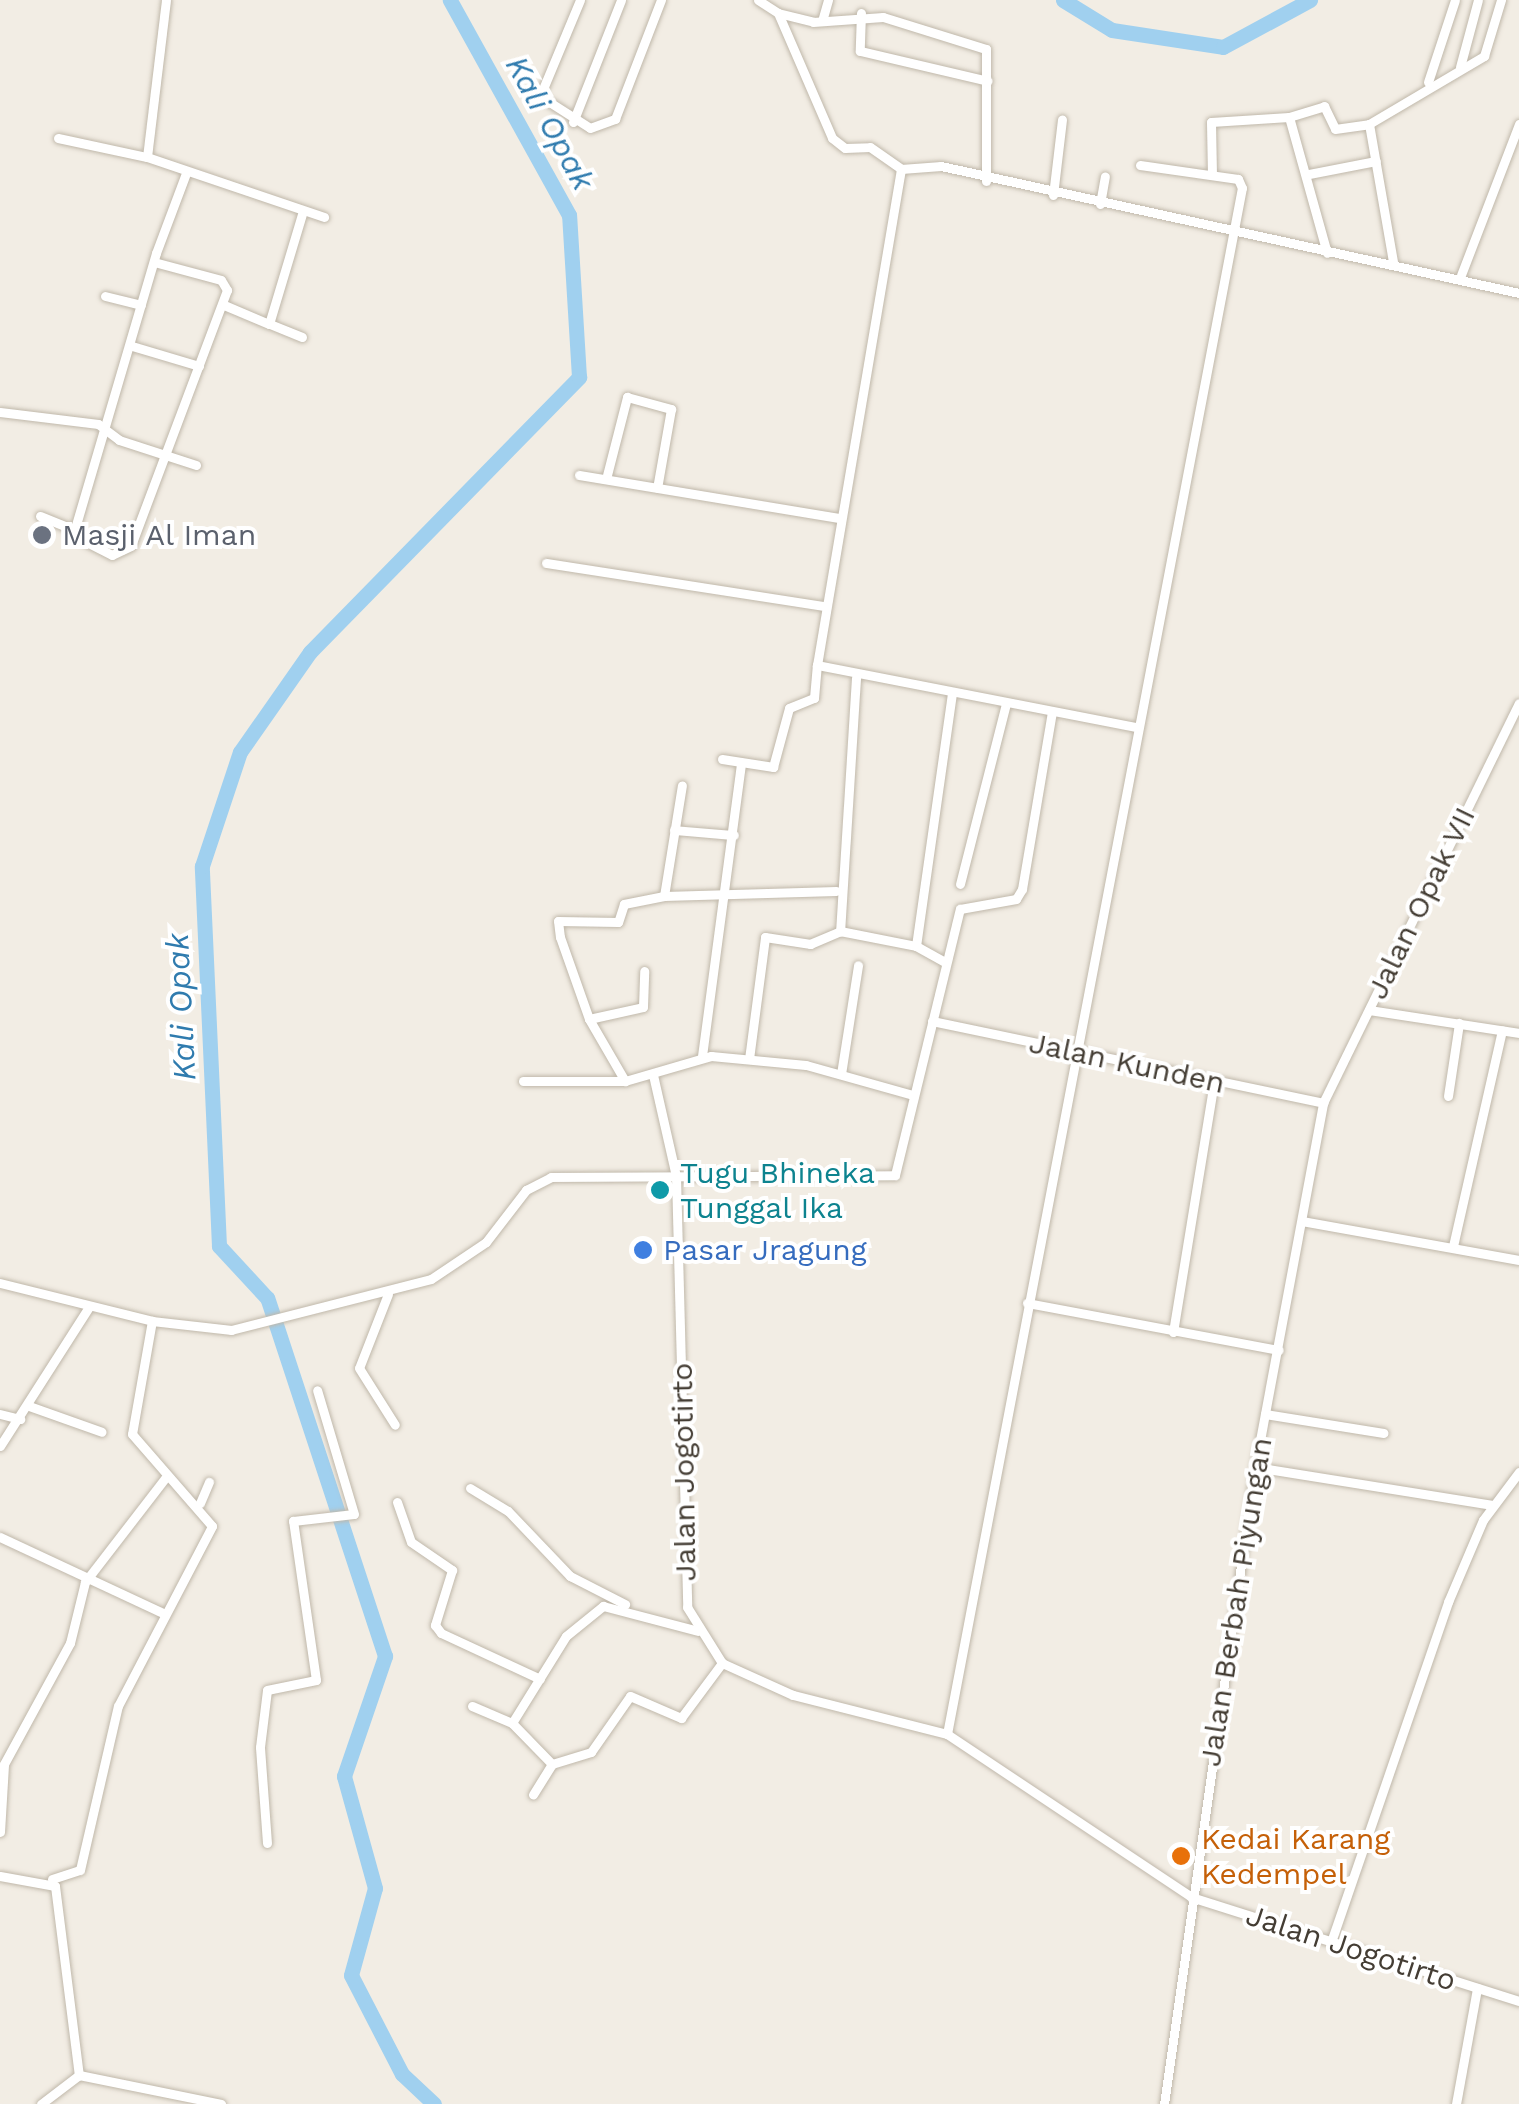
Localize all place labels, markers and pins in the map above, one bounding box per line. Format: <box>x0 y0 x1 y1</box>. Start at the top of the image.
place label: Masji Al Iman <box>62 517 258 553</box>
marker: Masji Al Iman <box>31 524 53 546</box>
place label: Tugu Bhineka Tunggal Ika <box>680 1155 875 1226</box>
marker: Tugu Bhineka Tunggal Ika <box>649 1179 671 1201</box>
place label: Pasar Jragung <box>663 1232 868 1268</box>
marker: Pasar Jragung <box>632 1239 654 1261</box>
place label: Kedai Karang Kedempel <box>1201 1821 1390 1892</box>
marker: Kedai Karang Kedempel <box>1170 1845 1192 1867</box>

